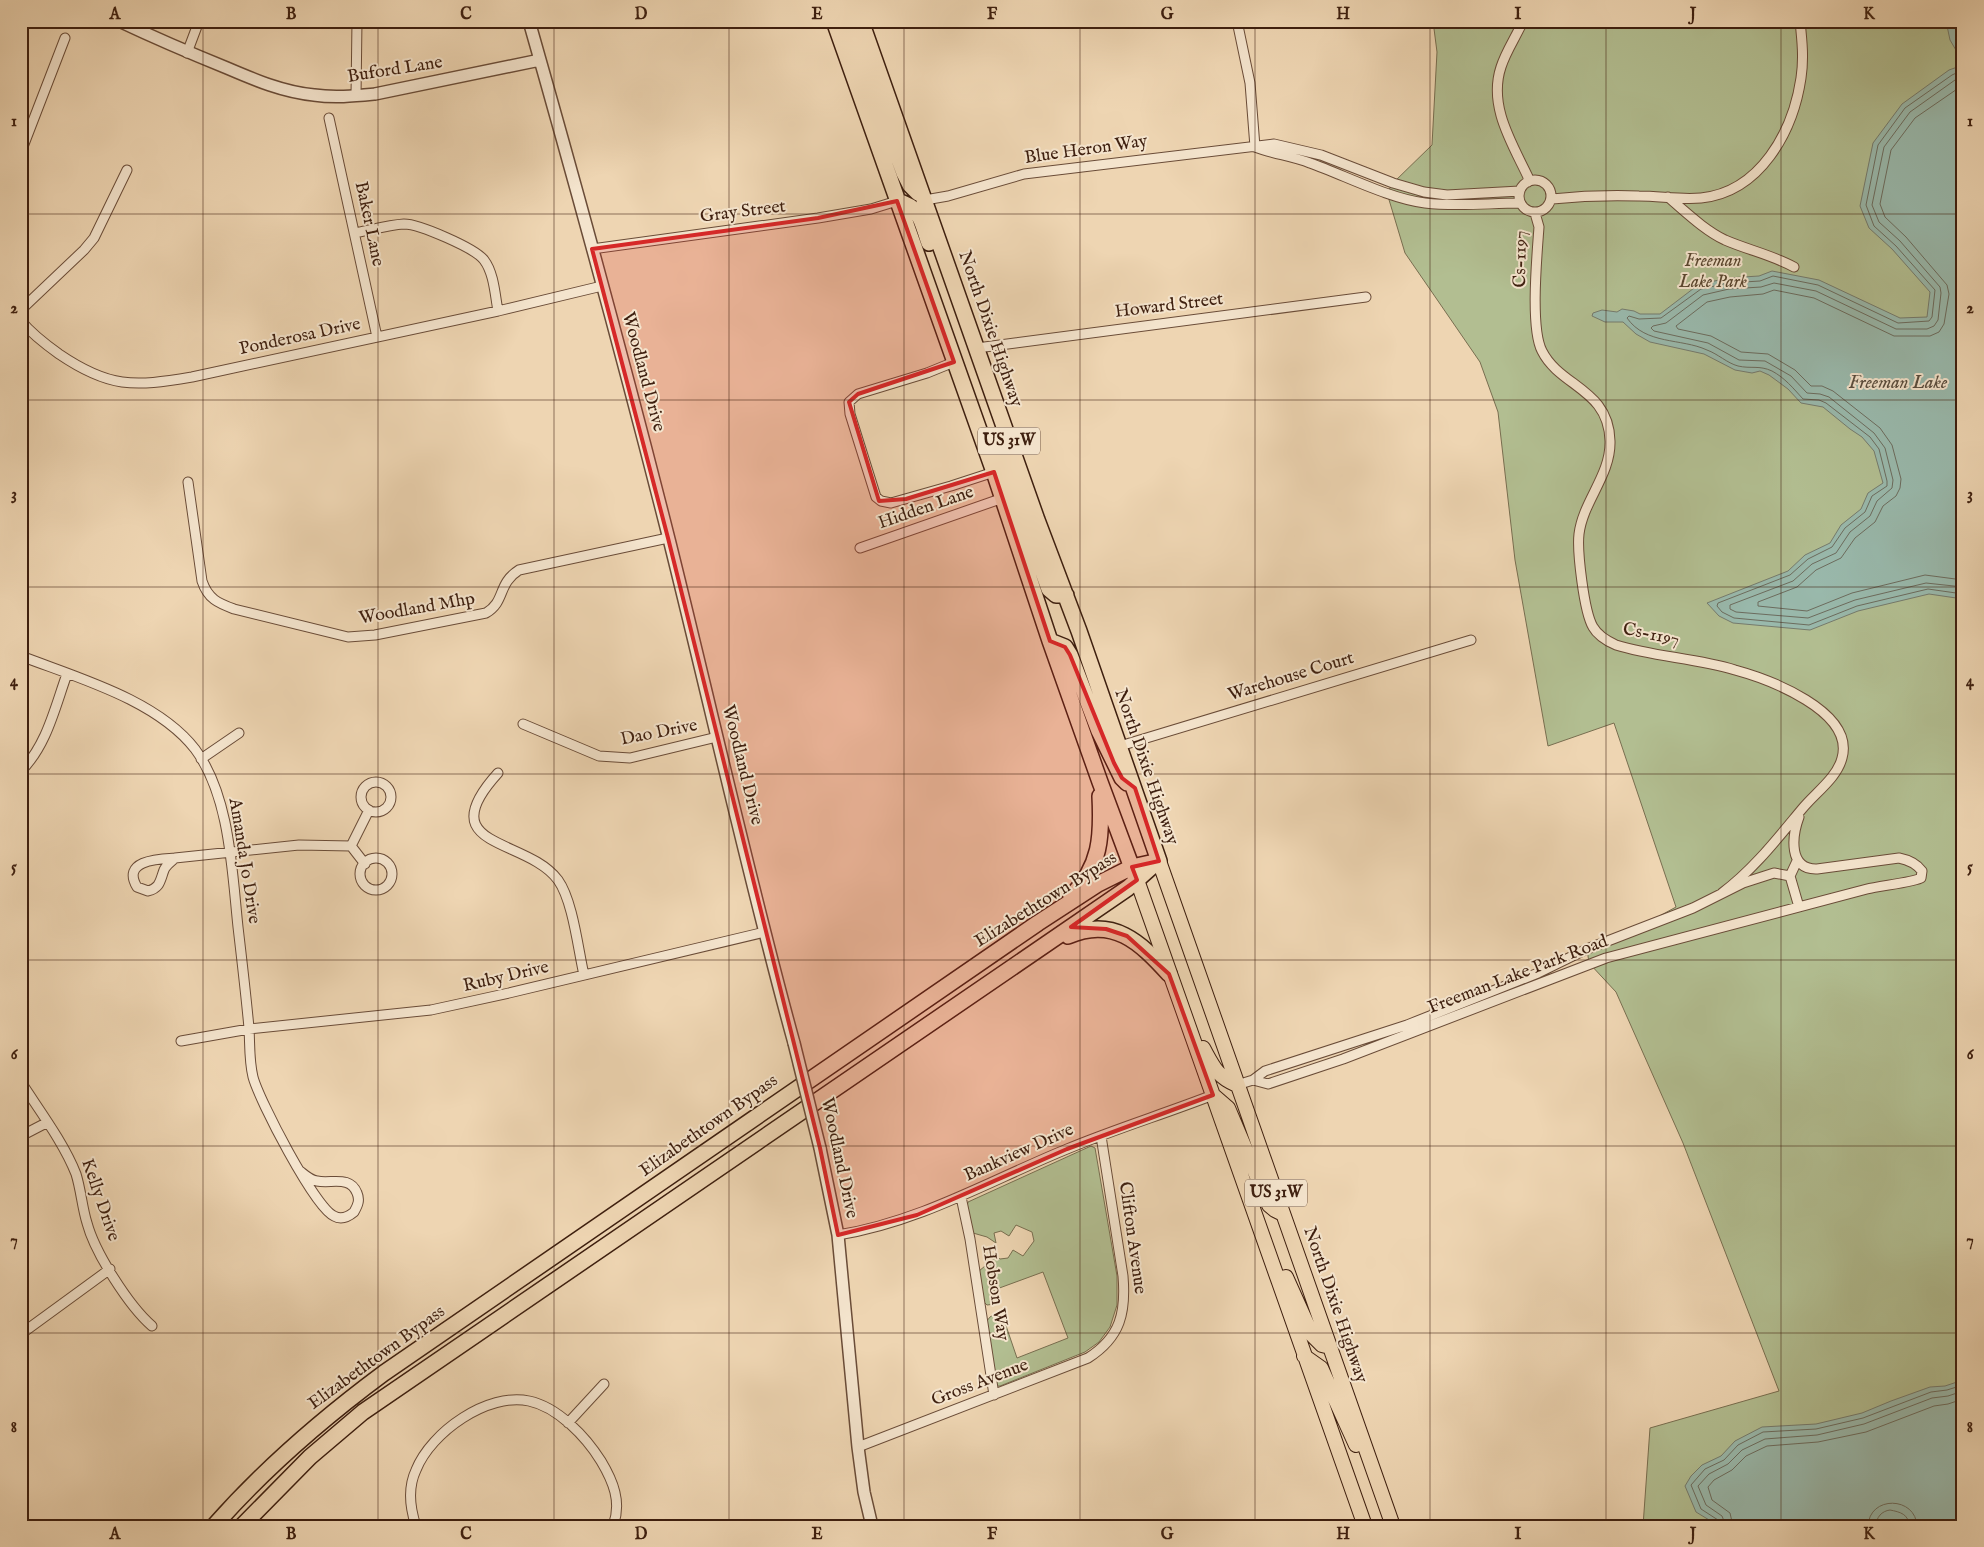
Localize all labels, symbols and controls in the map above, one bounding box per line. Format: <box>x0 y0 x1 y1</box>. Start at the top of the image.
text: A <box>109 5 122 25</box>
text: B <box>286 5 297 25</box>
text: C <box>460 5 472 25</box>
text: D <box>635 5 648 25</box>
text: E <box>811 5 823 25</box>
text: F <box>987 5 998 25</box>
text: G <box>1161 5 1174 25</box>
text: H <box>1336 5 1350 25</box>
text: I <box>1515 5 1522 25</box>
text: J <box>1688 5 1697 25</box>
text: K <box>1863 5 1876 25</box>
street label: Buford Lane <box>346 51 444 89</box>
text: 1 <box>11 112 17 132</box>
text: 1 <box>1967 112 1973 132</box>
street label: Blue Heron Way <box>1023 130 1149 170</box>
street label: Baker Lane <box>349 179 389 269</box>
street label: Gray Street <box>699 195 787 229</box>
street label: Cs-1197 <box>1509 230 1533 288</box>
street label: North Dixie Highway <box>952 248 1028 410</box>
park label: Freeman Lake Park <box>1678 250 1747 294</box>
street label: Howard Street <box>1113 288 1225 324</box>
text: 2 <box>10 299 18 319</box>
text: 2 <box>1966 299 1974 319</box>
street label: Woodland Drive <box>616 310 670 434</box>
street label: Ponderosa Drive <box>237 313 363 361</box>
water label: Freeman Lake <box>1849 371 1948 395</box>
road number: US 31W <box>978 428 1040 454</box>
street label: Hidden Lane <box>875 481 977 535</box>
text: 3 <box>11 485 17 505</box>
text: 3 <box>1967 485 1973 505</box>
street label: Woodland Mhp <box>357 587 477 631</box>
street label: Cs-1197 <box>1621 618 1681 652</box>
street label: Warehouse Court <box>1225 647 1357 707</box>
text: 4 <box>10 672 19 692</box>
text: 4 <box>1966 672 1975 692</box>
street label: North Dixie Highway <box>1108 686 1184 848</box>
street label: Woodland Drive <box>716 703 768 827</box>
street label: Dao Drive <box>619 714 699 752</box>
street label: Amanda Jo Drive <box>223 795 265 926</box>
street label: Elizabethtown Bypass <box>970 847 1122 953</box>
text: 5 <box>11 858 17 878</box>
text: 5 <box>1967 858 1973 878</box>
street label: Freeman Lake Park Road <box>1425 930 1611 1020</box>
street label: Ruby Drive <box>461 956 551 998</box>
text: 6 <box>11 1045 19 1065</box>
text: 6 <box>1967 1045 1975 1065</box>
street label: Elizabethtown Bypass <box>635 1070 783 1182</box>
street label: Woodland Drive <box>815 1095 863 1221</box>
street label: Bankview Drive <box>961 1119 1077 1187</box>
street label: Kelly Drive <box>75 1156 125 1244</box>
street label: Clifton Avenue <box>1113 1180 1151 1296</box>
road number: US 31W <box>1245 1180 1307 1206</box>
street label: North Dixie Highway <box>1297 1224 1373 1386</box>
text: 7 <box>10 1231 18 1251</box>
text: 7 <box>1966 1231 1974 1251</box>
street label: Hobson Way <box>976 1244 1014 1343</box>
street label: Elizabethtown Bypass <box>304 1301 450 1415</box>
street label: Gross Avenue <box>928 1354 1032 1412</box>
text: 8 <box>11 1418 17 1438</box>
text: 8 <box>1967 1418 1973 1438</box>
text: A <box>109 1525 122 1545</box>
text: B <box>286 1525 297 1545</box>
text: C <box>460 1525 472 1545</box>
text: D <box>635 1525 648 1545</box>
text: E <box>811 1525 823 1545</box>
text: F <box>987 1525 998 1545</box>
text: G <box>1161 1525 1174 1545</box>
text: H <box>1336 1525 1350 1545</box>
text: I <box>1515 1525 1522 1545</box>
text: J <box>1688 1525 1697 1545</box>
text: K <box>1863 1525 1876 1545</box>

